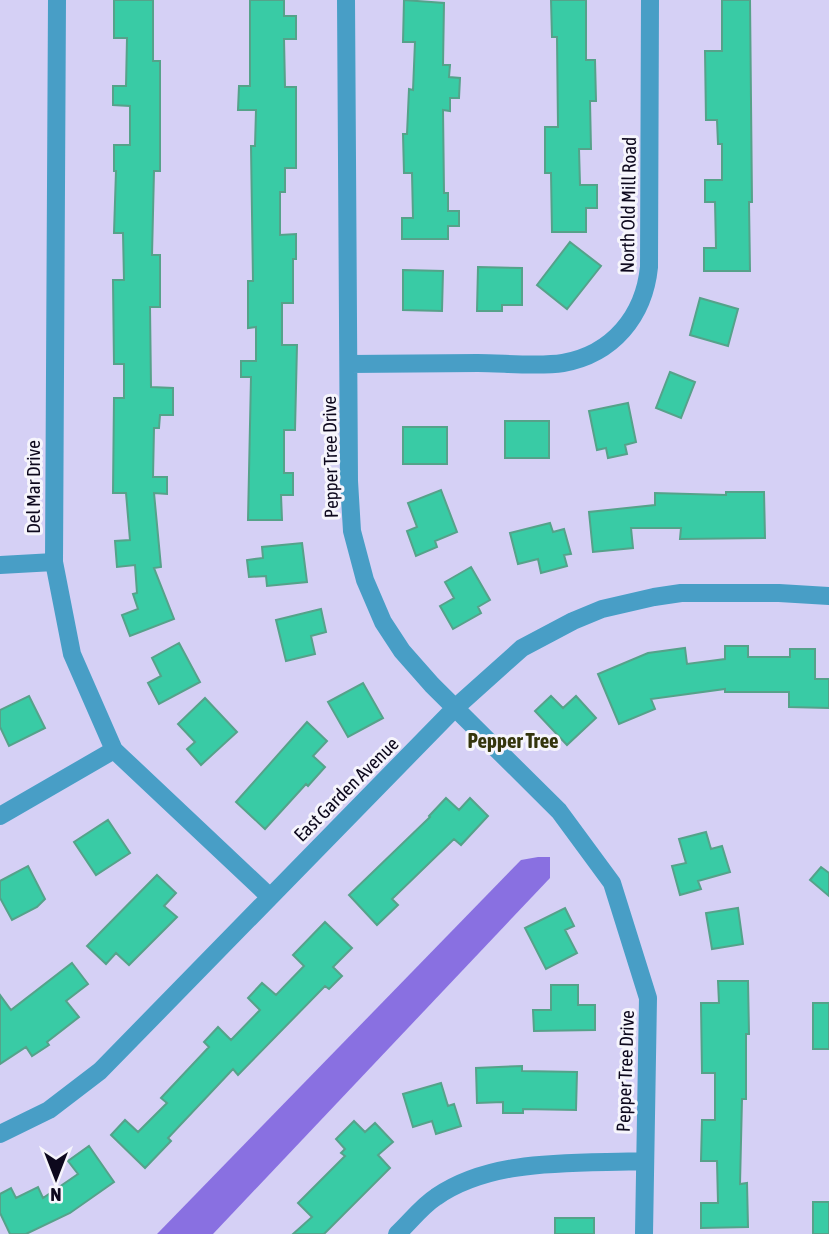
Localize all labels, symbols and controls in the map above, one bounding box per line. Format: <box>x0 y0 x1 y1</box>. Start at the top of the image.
street label: North Old Mill Road <box>616 137 640 273</box>
street label: Pepper Tree Drive <box>318 396 342 518</box>
street label: Del Mar Drive <box>22 440 44 534</box>
district label: Pepper Tree <box>467 728 559 752</box>
street label: East Garden Avenue <box>289 732 403 846</box>
street label: Pepper Tree Drive <box>612 1010 638 1132</box>
north arrow <box>21 1143 91 1213</box>
text: N <box>50 1184 62 1206</box>

